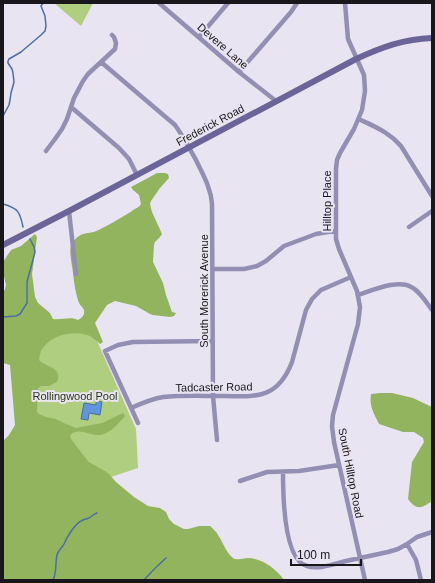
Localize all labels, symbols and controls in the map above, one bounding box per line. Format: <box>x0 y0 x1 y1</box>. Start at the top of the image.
street label: Devere Lane <box>195 21 251 71</box>
street label: Frederick Road <box>174 102 246 148</box>
street label: Hilltop Place <box>321 170 333 232</box>
street label: South Morerick Avenue <box>198 234 210 348</box>
street label: Tadcaster Road <box>175 380 253 394</box>
park label: Rollingwood Pool <box>33 390 118 402</box>
street label: South Hilltop Road <box>336 427 366 519</box>
scale bar <box>291 541 361 567</box>
text: 100 m <box>297 548 330 562</box>

